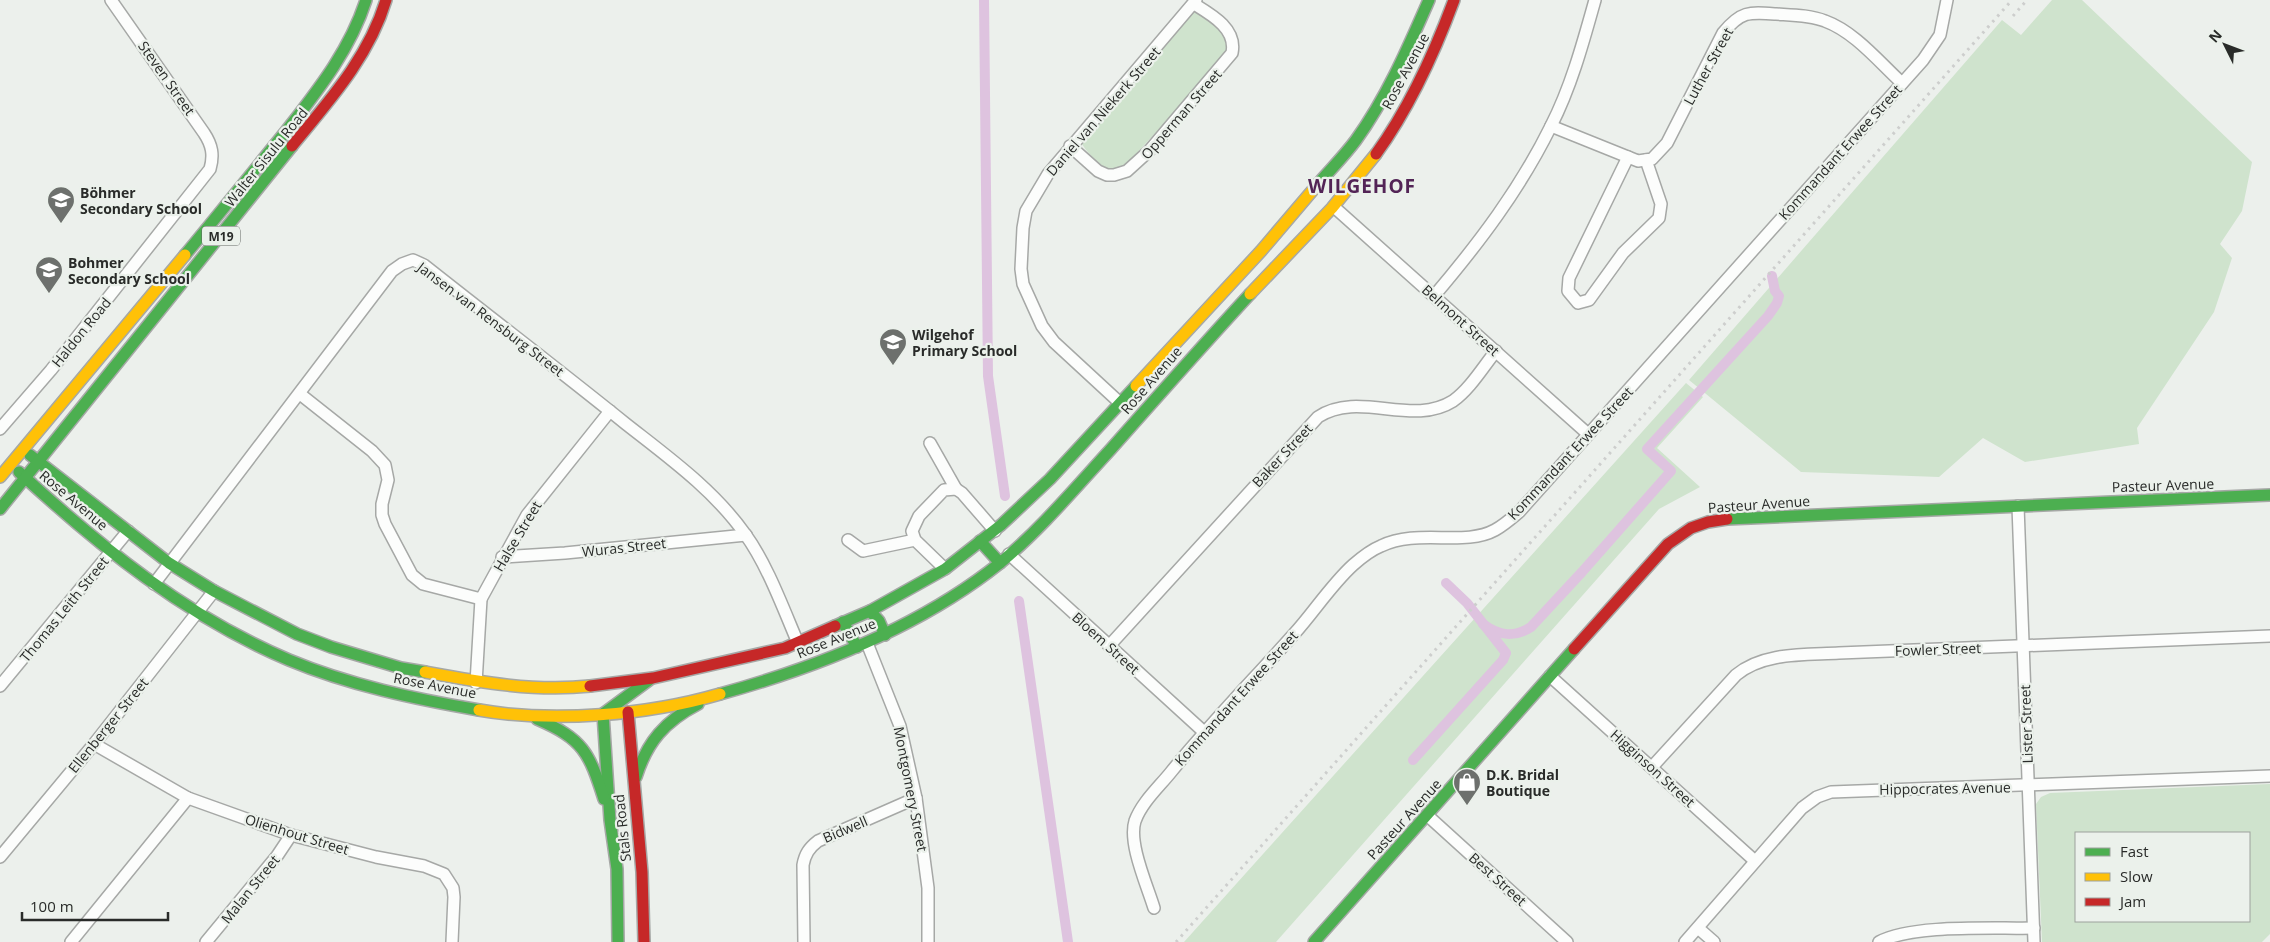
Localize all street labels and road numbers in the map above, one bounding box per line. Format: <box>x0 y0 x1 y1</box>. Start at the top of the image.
street label: Luther Street <box>1679 24 1737 108</box>
street label: Rose Avenue <box>1377 29 1433 113</box>
street label: Steven Street <box>134 37 200 119</box>
street label: Daniel van Niekerk Street <box>1042 42 1164 180</box>
street label: Opperman Street <box>1137 65 1225 163</box>
street label: Kommandant Erwee Street <box>1774 80 1906 224</box>
street label: Walter Sisulu Road <box>220 104 312 210</box>
road number: M19 <box>202 227 240 246</box>
street label: Jansen van Rensburg Street <box>412 256 568 380</box>
street label: Belmont Street <box>1418 280 1504 360</box>
street label: Haldon Road <box>47 293 115 371</box>
street label: Rose Avenue <box>1116 342 1186 418</box>
street label: Kommandant Erwee Street <box>1503 382 1637 524</box>
street label: Baker Street <box>1248 419 1316 491</box>
street label: Rose Avenue <box>36 466 112 534</box>
street label: Pasteur Avenue <box>2111 474 2215 496</box>
street label: Pasteur Avenue <box>1707 491 1811 517</box>
street label: Halse Street <box>489 497 545 575</box>
street label: Wuras Street <box>581 533 667 561</box>
street label: Thomas Leith Street <box>15 552 113 666</box>
street label: Bloem Street <box>1068 608 1144 678</box>
street label: Rose Avenue <box>794 613 879 663</box>
street label: Kommandant Erwee Street <box>1170 626 1302 770</box>
street label: Fowler Street <box>1895 638 1981 660</box>
street label: Rose Avenue <box>392 668 478 702</box>
street label: Ellenberger Street <box>64 673 152 777</box>
street label: Lister Street <box>2015 684 2037 764</box>
street label: Montgomery Street <box>890 725 932 853</box>
street label: Higginson Street <box>1607 725 1699 811</box>
street label: Pasteur Avenue <box>1363 774 1445 863</box>
street label: Hippocrates Avenue <box>1879 777 2011 799</box>
street label: Stals Road <box>609 793 635 863</box>
street label: Olienhout Street <box>243 809 351 859</box>
street label: Bidwell <box>820 811 870 847</box>
street label: Best Street <box>1465 848 1531 910</box>
street label: Malan Street <box>216 851 284 927</box>

